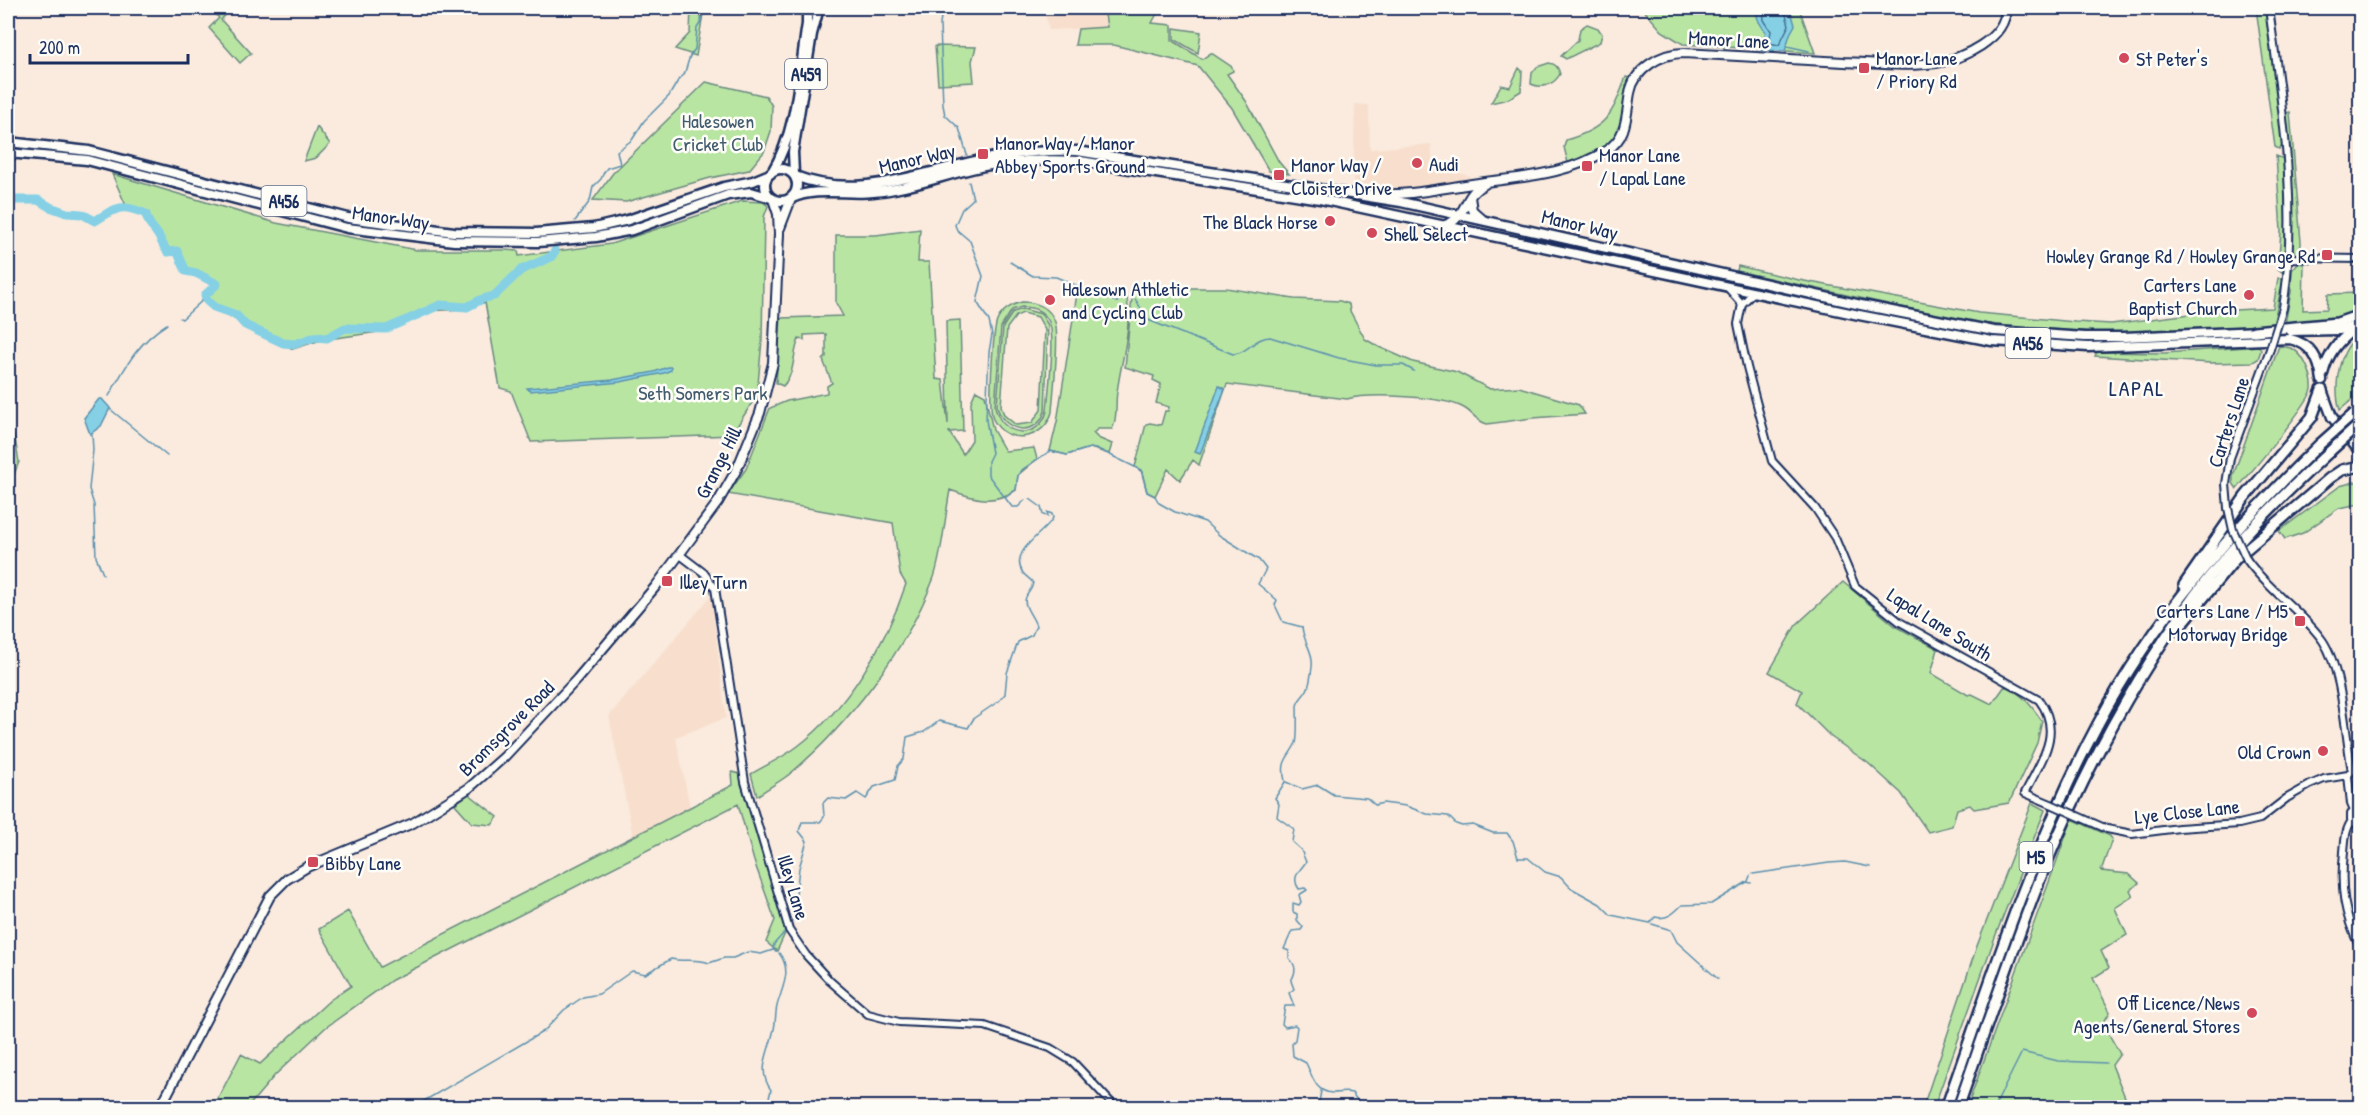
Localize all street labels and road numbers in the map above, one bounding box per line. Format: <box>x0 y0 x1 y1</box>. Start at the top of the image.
street label: Manor Lane <box>1688 23 1770 55</box>
road number: A459 <box>785 59 827 89</box>
street label: Manor Way <box>876 136 958 180</box>
road number: A456 <box>262 186 306 216</box>
street label: Manor Way <box>351 198 431 236</box>
street label: Manor Way <box>1539 202 1621 246</box>
road number: A456 <box>2006 328 2050 358</box>
street label: Carters Lane <box>2201 373 2255 471</box>
street label: Grange Hill <box>688 421 748 503</box>
street label: Lapal Lane South <box>1882 581 1998 667</box>
street label: Bromsgrove Road <box>452 674 560 782</box>
street label: Lye Close Lane <box>2133 792 2241 830</box>
road number: M5 <box>2020 842 2052 872</box>
street label: Illey Lane <box>771 851 817 923</box>

